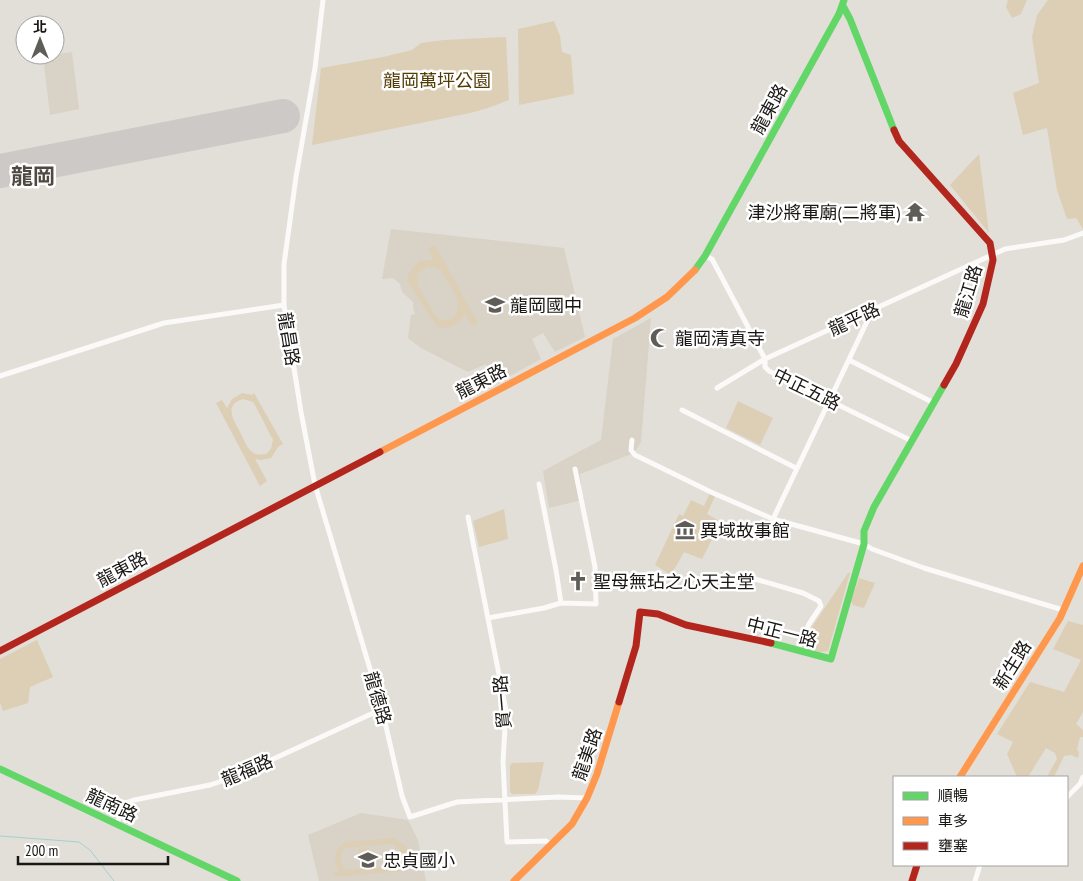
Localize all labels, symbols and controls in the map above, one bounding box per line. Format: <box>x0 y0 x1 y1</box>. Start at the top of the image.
north arrow <box>15 15 65 65</box>
text: 北 <box>33 18 47 36</box>
park label: 龍岡萬坪公園 <box>383 69 491 92</box>
street label: 龍東路 <box>746 80 792 138</box>
district label: 龍岡 <box>11 162 55 190</box>
place label: 津沙將軍廟(二將軍) <box>748 201 901 224</box>
temple icon: 津沙將軍廟(二將軍) <box>904 201 926 223</box>
street label: 龍江路 <box>949 262 987 320</box>
school or university icon: 龍岡國中 <box>484 294 506 316</box>
place label: 龍岡國中 <box>510 294 582 317</box>
street label: 龍平路 <box>825 297 883 341</box>
street label: 龍昌路 <box>273 311 305 367</box>
mosque icon: 龍岡清真寺 <box>649 327 671 349</box>
place label: 龍岡清真寺 <box>675 327 765 350</box>
street label: 龍東路 <box>452 358 510 404</box>
street label: 中正五路 <box>770 363 844 415</box>
museum icon: 異域故事館 <box>674 519 696 541</box>
place label: 異域故事館 <box>700 519 790 542</box>
street label: 龍東路 <box>93 546 151 592</box>
church icon: 聖母無玷之心天主堂 <box>567 570 589 592</box>
place label: 聖母無玷之心天主堂 <box>593 570 755 593</box>
street label: 中正一路 <box>744 612 820 652</box>
street label: 新生路 <box>988 636 1036 694</box>
street label: 龍德路 <box>360 669 396 727</box>
street label: 貿一路 <box>488 674 516 730</box>
street label: 龍美路 <box>567 725 607 783</box>
street label: 龍福路 <box>218 749 276 791</box>
legend <box>893 776 1068 866</box>
street label: 龍南路 <box>83 783 141 827</box>
text: 順暢 <box>938 786 968 805</box>
text: 車多 <box>938 811 968 830</box>
scale bar <box>18 834 168 866</box>
text: 壅塞 <box>938 836 968 855</box>
text: 200 m <box>25 841 58 860</box>
school or university icon: 忠貞國小 <box>357 849 379 871</box>
place label: 忠貞國小 <box>383 849 455 872</box>

